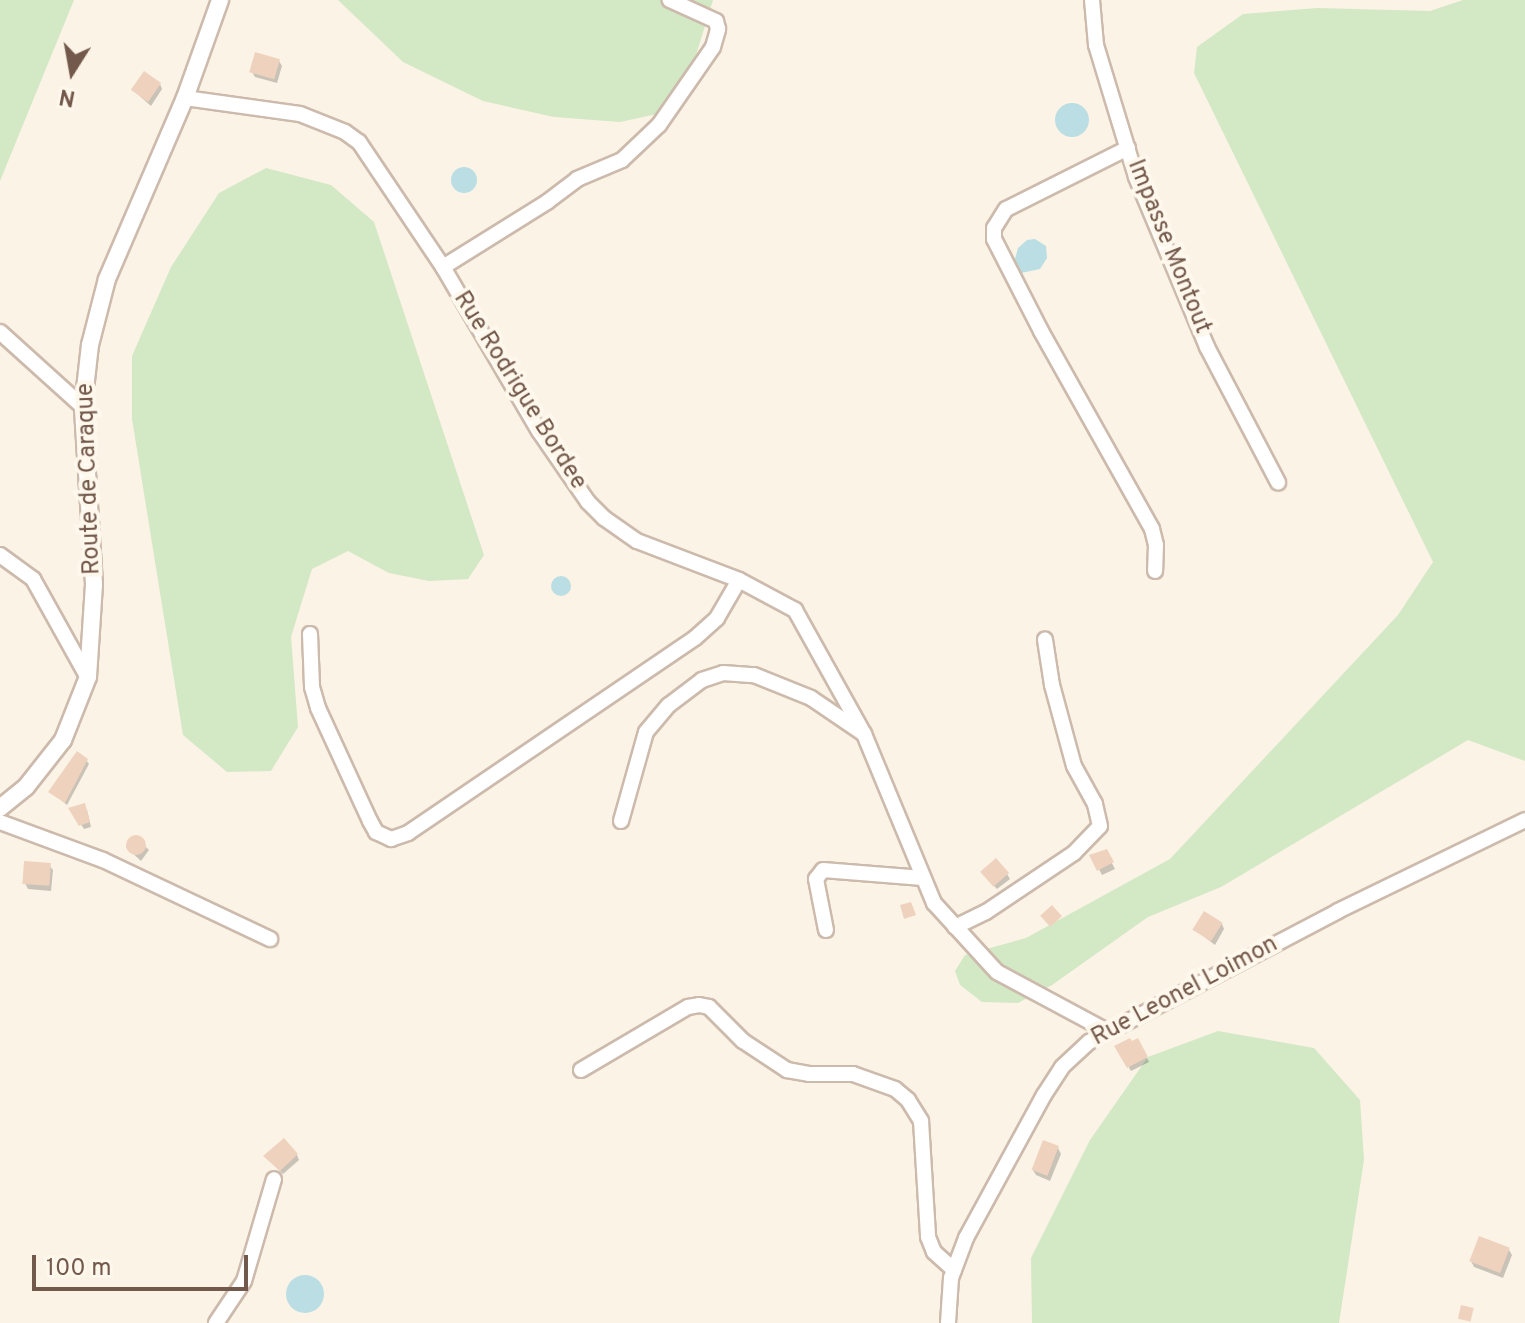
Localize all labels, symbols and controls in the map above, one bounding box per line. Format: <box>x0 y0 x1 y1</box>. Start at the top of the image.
north arrow <box>32 32 112 112</box>
text: N <box>57 81 78 111</box>
street label: Impasse Montout <box>1120 156 1216 338</box>
street label: Rue Rodrigue Bordee <box>446 286 592 496</box>
street label: Route de Caraque <box>72 383 108 575</box>
street label: Rue Leonel Loimon <box>1087 931 1283 1053</box>
scale bar <box>36 1239 252 1289</box>
text: 100 m <box>46 1254 112 1284</box>

